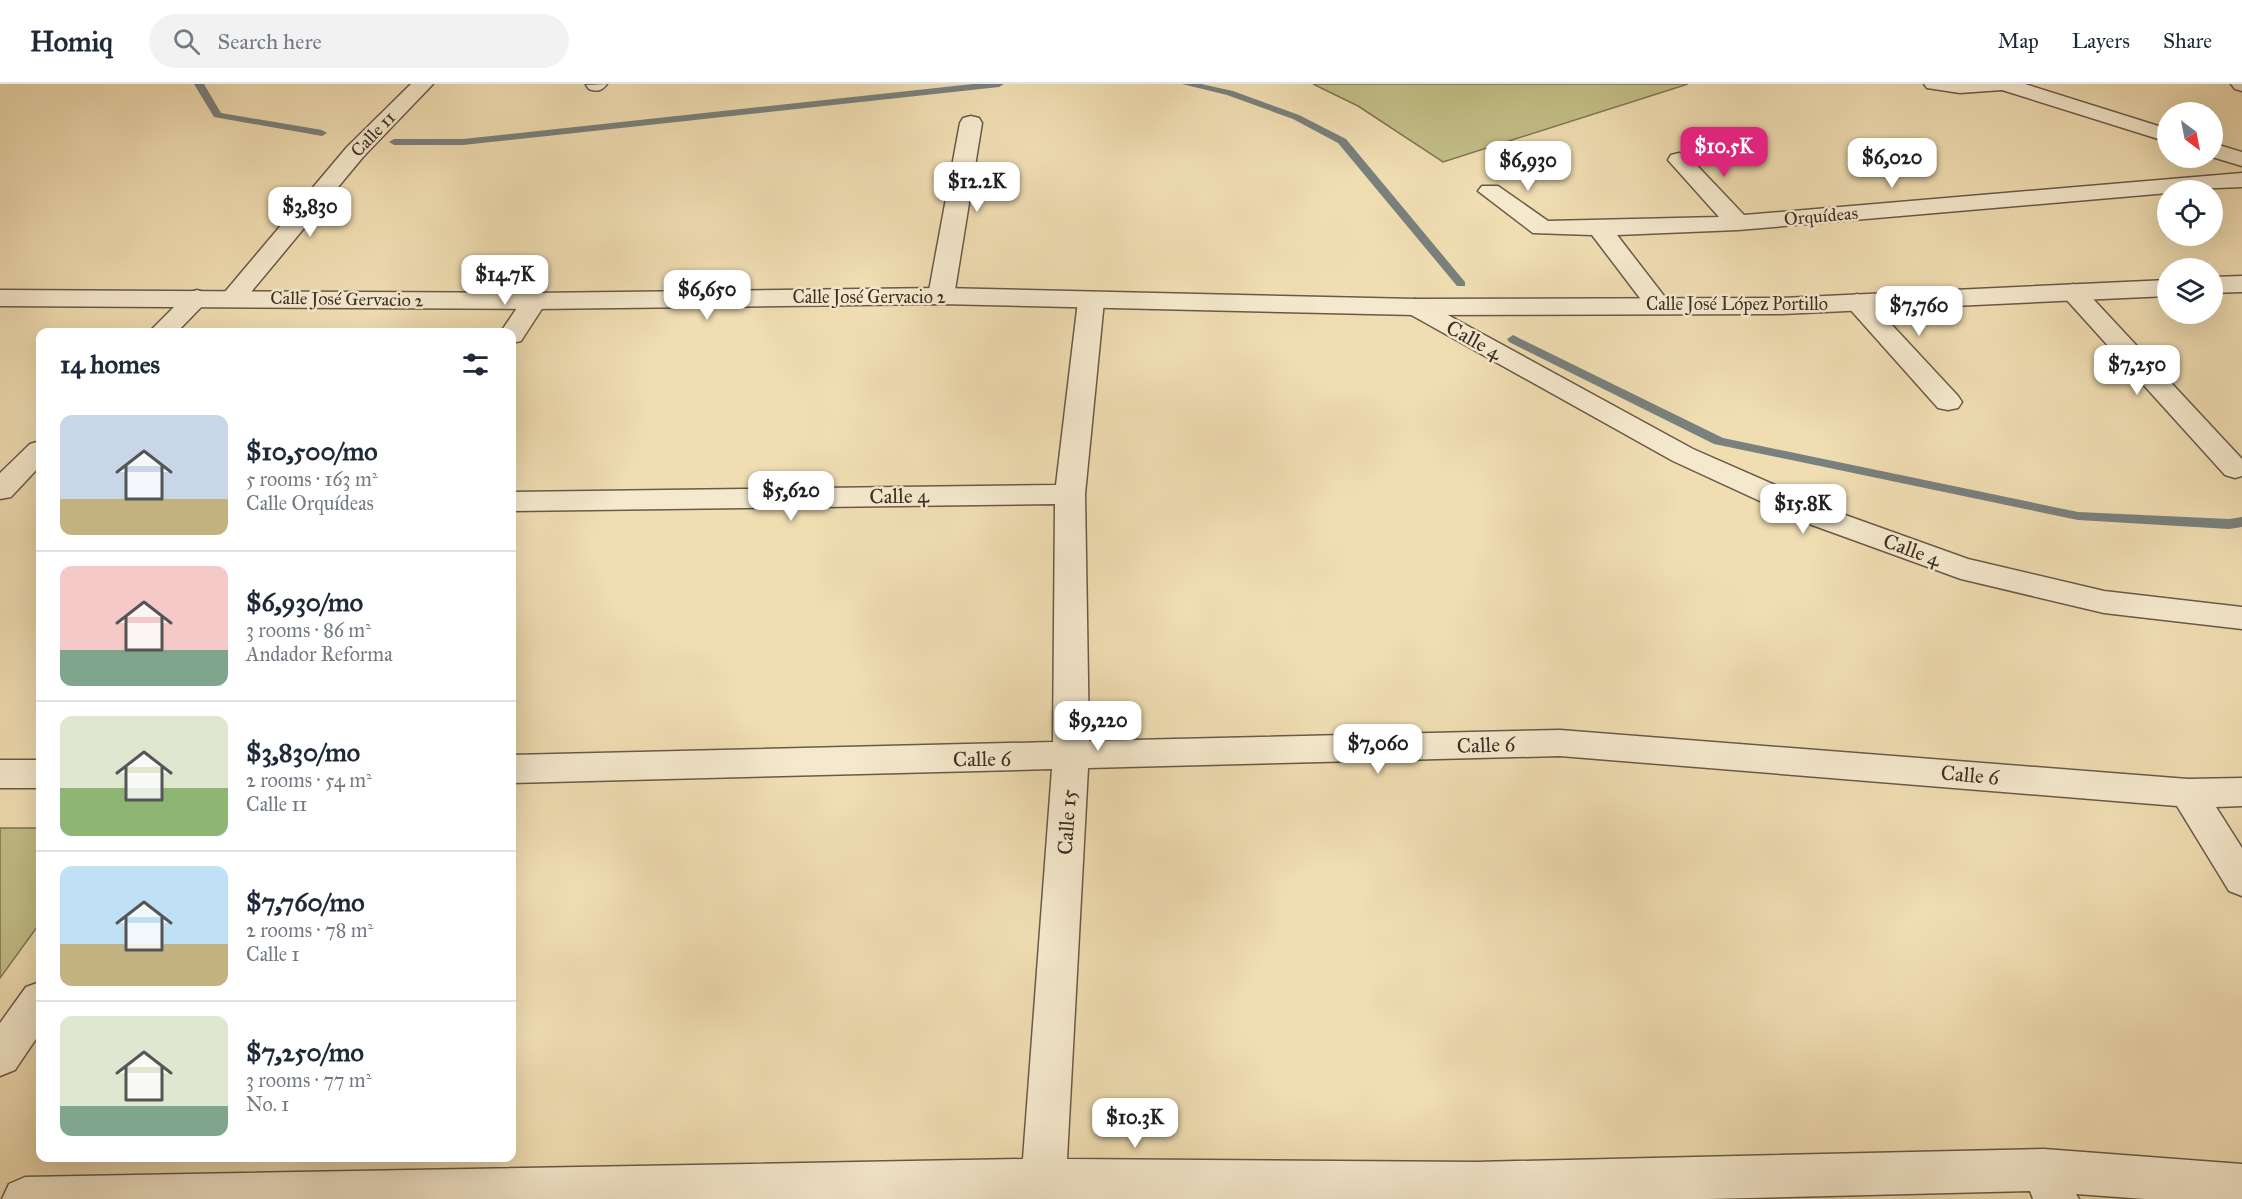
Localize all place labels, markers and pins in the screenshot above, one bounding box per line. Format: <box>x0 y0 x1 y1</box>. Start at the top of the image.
pin: $10.5K <box>1675 127 1773 178</box>
pin: $6,020 <box>1843 138 1941 189</box>
pin: $6,930 <box>1479 141 1577 192</box>
pin: $12.2K <box>928 162 1026 213</box>
pin: $3,830 <box>261 187 359 238</box>
pin: $14.7K <box>456 255 554 306</box>
pin: $6,650 <box>658 270 756 321</box>
pin: $7,760 <box>1870 286 1968 337</box>
pin: $7,250 <box>2088 345 2186 396</box>
pin: $5,620 <box>742 471 840 522</box>
pin: $15.8K <box>1754 484 1852 535</box>
pin: $9,220 <box>1049 701 1147 752</box>
pin: $7,060 <box>1329 724 1427 775</box>
pin: $10.3K <box>1086 1098 1184 1149</box>

